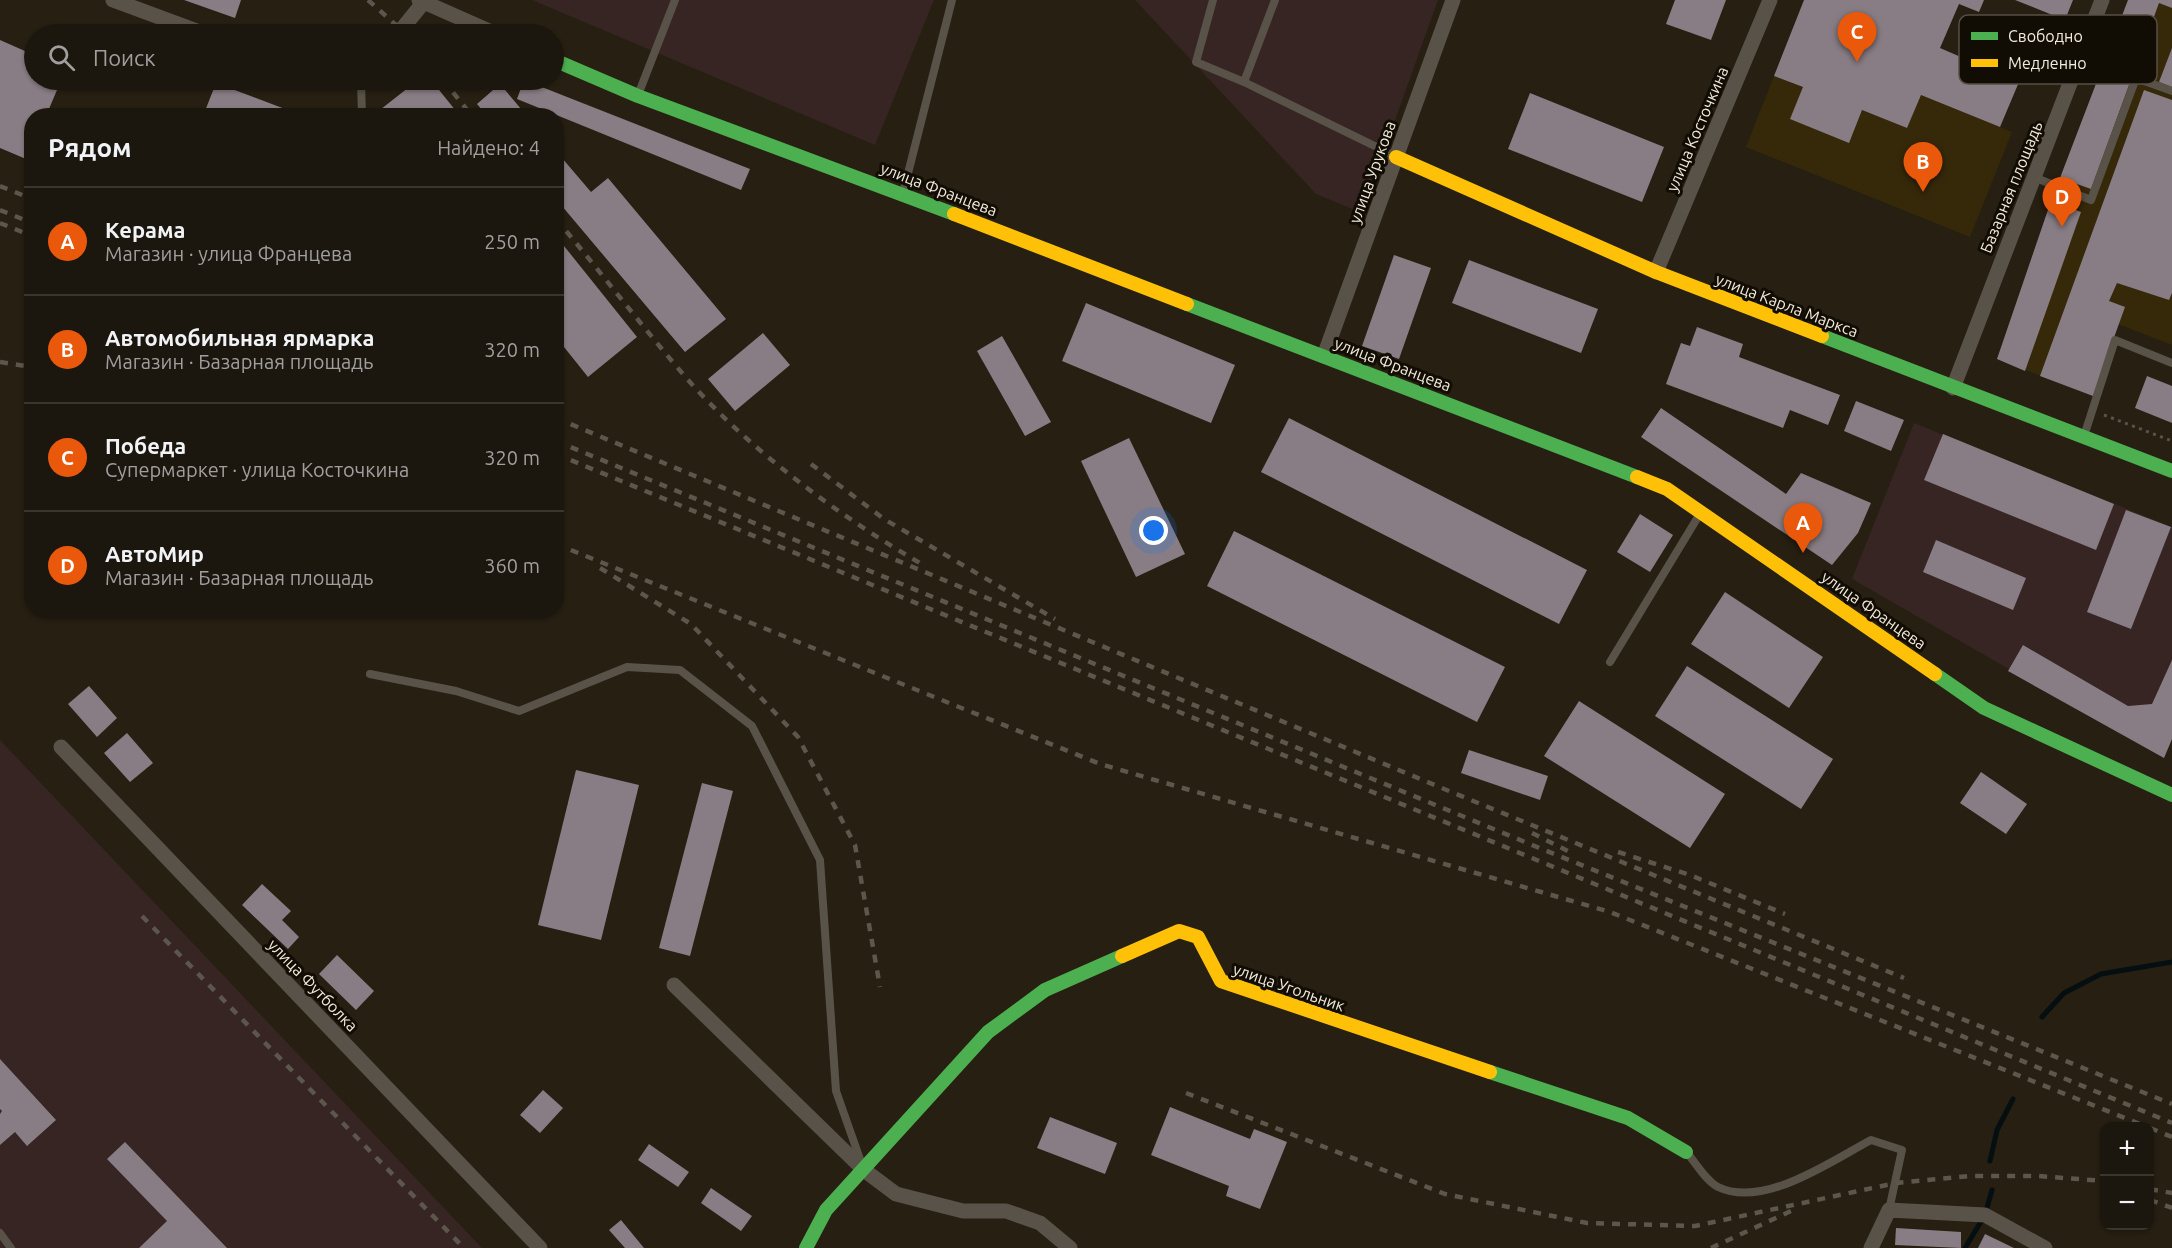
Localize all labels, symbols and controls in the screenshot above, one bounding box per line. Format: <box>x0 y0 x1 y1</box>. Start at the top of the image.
pin: C <box>1838 13 1876 62</box>
legend <box>1959 15 2157 84</box>
search box <box>24 24 564 90</box>
text: Свободно <box>2008 27 2083 45</box>
icon: search <box>45 41 78 74</box>
text: Поиск <box>93 45 156 70</box>
text: Медленно <box>2008 54 2087 72</box>
street label: улица Косточкина <box>1663 64 1731 194</box>
street label: улица Урукова <box>1345 118 1399 226</box>
street label: Базарная площадь <box>1976 119 2046 255</box>
text: Рядом <box>48 133 132 162</box>
text: Найдено: 4 <box>437 136 540 159</box>
pin: B <box>1904 142 1942 192</box>
street label: улица Францева <box>878 158 1000 220</box>
pin: D <box>2042 178 2082 227</box>
text: Керама <box>105 217 186 242</box>
text: A <box>60 230 75 253</box>
text: 250 m <box>484 230 540 253</box>
text: Магазин · улица Францева <box>105 242 352 265</box>
street label: улица Карла Маркса <box>1713 270 1861 340</box>
text: Автомобильная ярмарка <box>105 325 374 350</box>
street label: улица Францева <box>1332 333 1454 395</box>
text: B <box>61 338 74 361</box>
text: 320 m <box>484 338 540 361</box>
text: Магазин · Базарная площадь <box>105 350 373 373</box>
text: Победа <box>105 433 186 458</box>
text: C <box>61 446 74 469</box>
text: 320 m <box>484 446 540 469</box>
text: Супермаркет · улица Косточкина <box>105 458 409 481</box>
pin: A <box>1784 504 1822 553</box>
your location <box>1139 516 1168 545</box>
text: АвтоМир <box>105 541 204 566</box>
text: D <box>60 554 75 577</box>
text: 360 m <box>484 554 540 577</box>
text: Магазин · Базарная площадь <box>105 566 373 589</box>
street label: улица Францева <box>1818 567 1930 653</box>
street label: улица Футболка <box>265 935 361 1035</box>
street label: улица Угольник <box>1231 959 1347 1015</box>
map controls <box>2100 1122 2154 1230</box>
button: + <box>2100 1122 2154 1176</box>
button: − <box>2100 1176 2154 1230</box>

